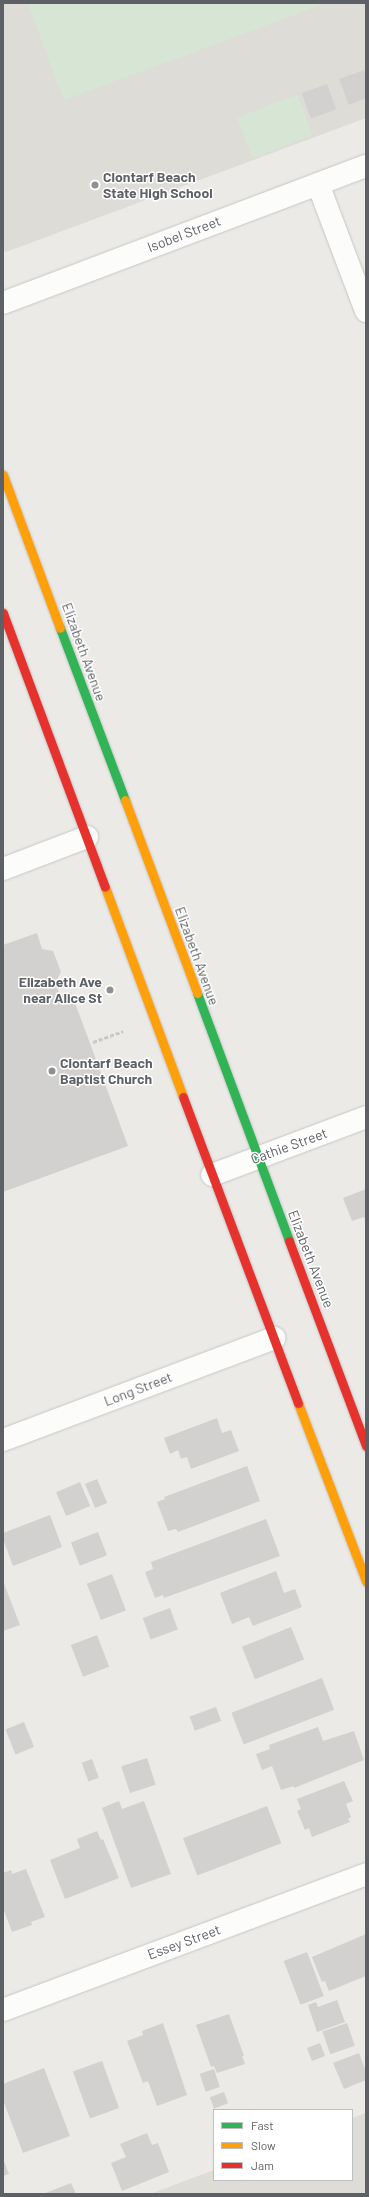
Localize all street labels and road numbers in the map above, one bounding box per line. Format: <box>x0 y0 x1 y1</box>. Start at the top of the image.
street label: Isobel Street <box>145 212 223 256</box>
street label: Elizabeth Avenue <box>58 601 110 703</box>
street label: Elizabeth Avenue <box>171 905 223 1007</box>
street label: Cathie Street <box>248 1124 330 1168</box>
street label: Elizabeth Avenue <box>285 1208 337 1310</box>
street label: Long Street <box>102 1368 174 1410</box>
street label: Essey Street <box>145 1921 223 1963</box>

